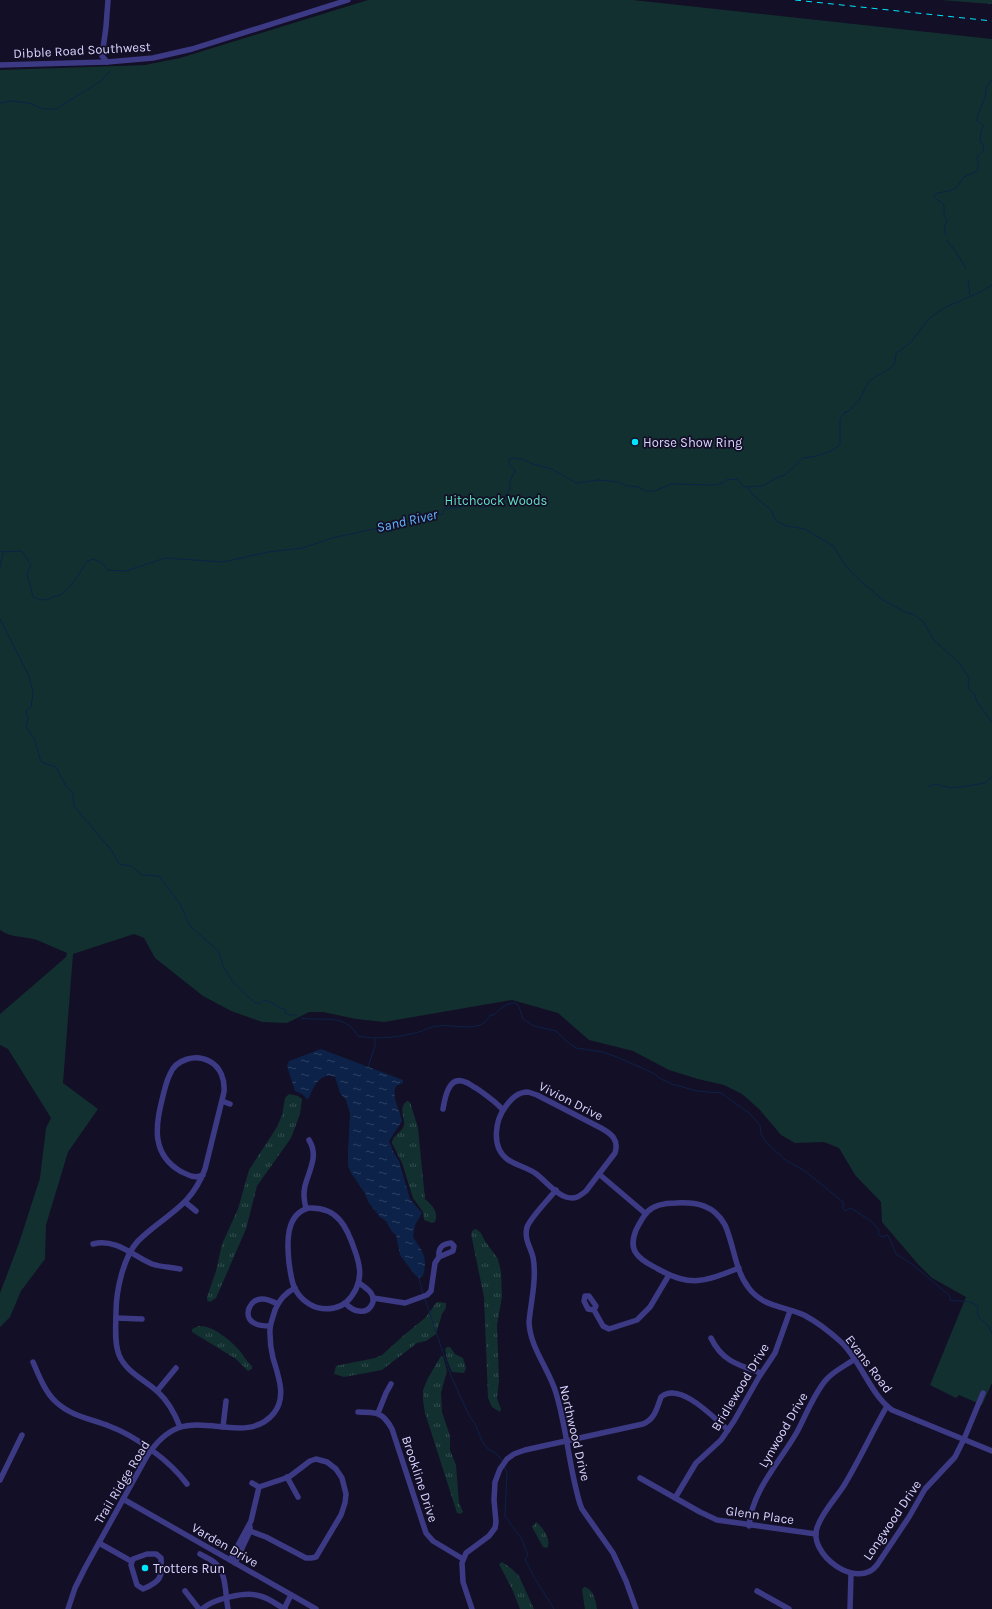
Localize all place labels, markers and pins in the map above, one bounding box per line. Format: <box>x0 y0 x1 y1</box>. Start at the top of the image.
place label: Horse Show Ring <box>643 435 743 450</box>
marker: Horse Show Ring <box>630 437 640 447</box>
place label: Trotters Run <box>153 1561 225 1576</box>
marker: Trotters Run <box>140 1563 150 1573</box>

